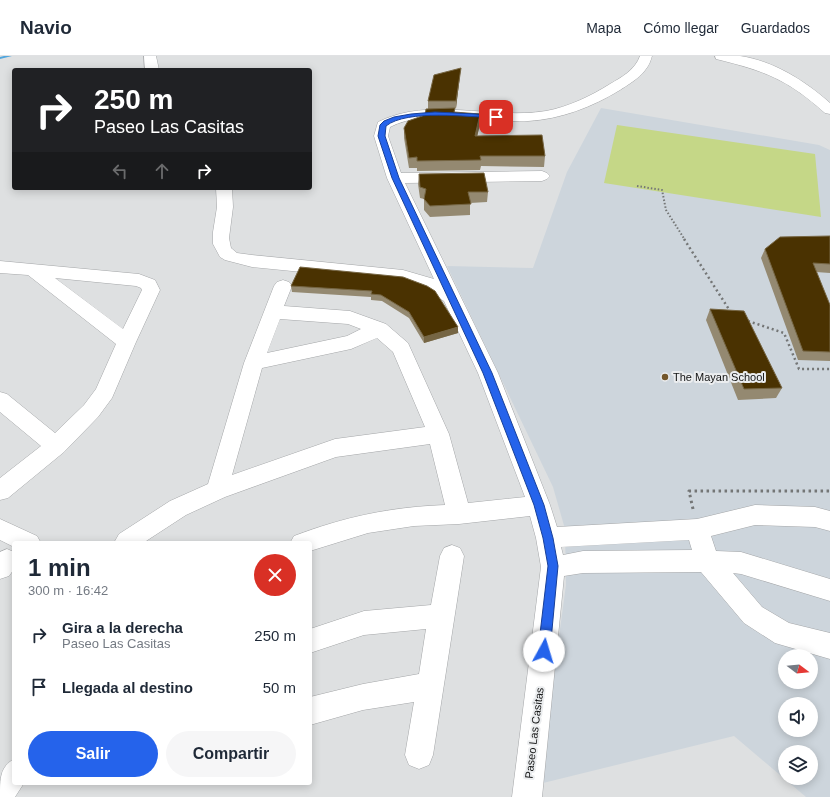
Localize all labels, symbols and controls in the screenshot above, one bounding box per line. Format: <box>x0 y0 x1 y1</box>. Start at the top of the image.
text: Navio <box>20 17 72 38</box>
text: Mapa <box>586 20 621 36</box>
text: Cómo llegar <box>643 20 719 36</box>
text: Guardados <box>741 20 810 36</box>
icon: right <box>28 84 80 136</box>
text: 250 m <box>94 84 173 115</box>
pin <box>479 100 513 134</box>
icon: arrive <box>485 106 507 128</box>
text: Paseo Las Casitas <box>94 117 244 137</box>
icon: left <box>109 160 131 182</box>
icon: ahead <box>151 160 173 182</box>
icon: right <box>193 160 215 182</box>
place label: The Mayan School <box>673 371 765 383</box>
marker: The Mayan School <box>660 372 670 382</box>
text: 1 min <box>28 554 91 581</box>
button: close <box>254 554 296 596</box>
text: 300 m · 16:42 <box>28 583 108 598</box>
text: Gira a la derecha <box>62 619 183 636</box>
icon: right <box>28 624 50 646</box>
text: 250 m <box>254 627 296 644</box>
position arrow <box>523 630 565 672</box>
text: Paseo Las Casitas <box>62 636 170 651</box>
north arrow <box>778 649 818 689</box>
map controls <box>778 649 818 785</box>
icon: arrive <box>28 676 50 698</box>
text: Llegada al destino <box>62 679 193 696</box>
text: 50 m <box>263 679 296 696</box>
street label: Paseo Las Casitas <box>522 686 546 779</box>
button: sound <box>778 697 818 737</box>
button: Salir <box>28 731 158 777</box>
button: Compartir <box>166 731 296 777</box>
button: layers <box>778 745 818 785</box>

